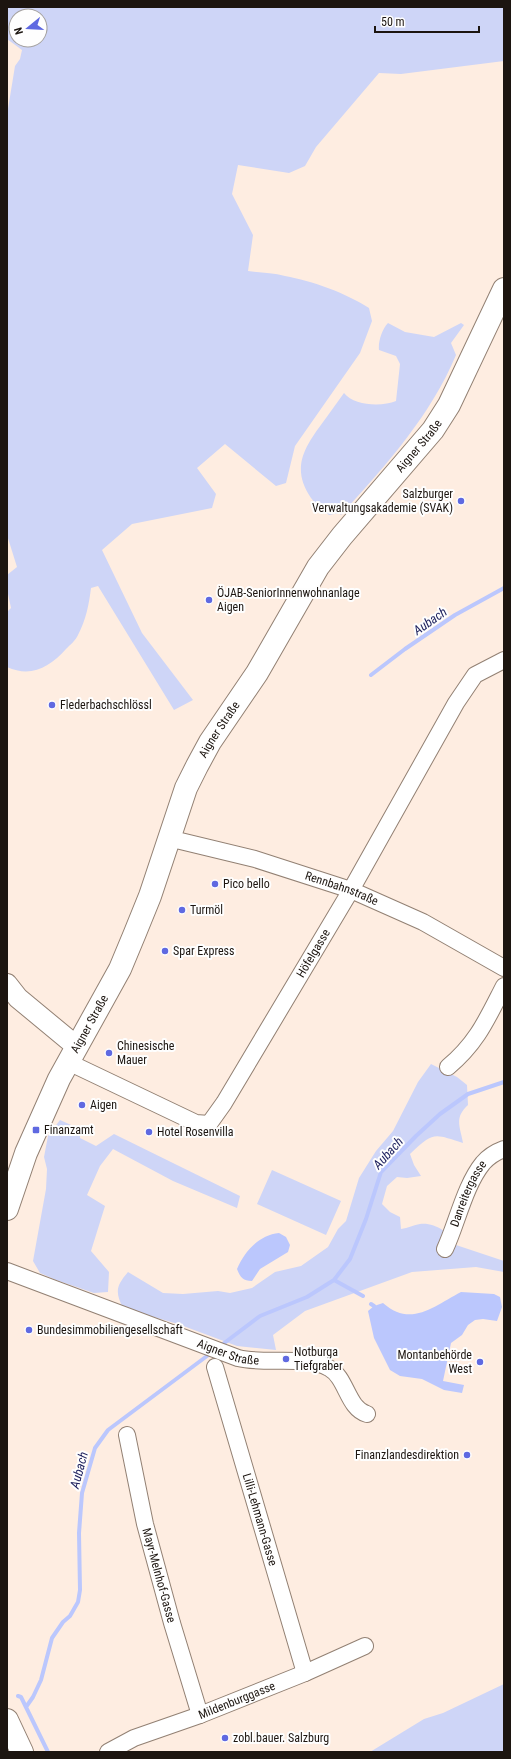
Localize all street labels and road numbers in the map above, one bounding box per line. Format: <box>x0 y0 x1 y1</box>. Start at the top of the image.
street label: Aigner Straße <box>393 417 445 475</box>
street label: Aigner Straße <box>196 698 243 760</box>
street label: Rennbahnstraße <box>303 869 381 908</box>
street label: Höfelgasse <box>294 926 333 980</box>
street label: Aigner Straße <box>68 992 111 1056</box>
street label: Danreitergasse <box>447 1157 490 1229</box>
street label: Aigner Straße <box>195 1336 260 1368</box>
street label: Lilli-Lehmann-Gasse <box>240 1472 280 1568</box>
street label: Mayr-Melnhof-Gasse <box>139 1526 179 1625</box>
street label: Mildenburggasse <box>196 1679 278 1722</box>

